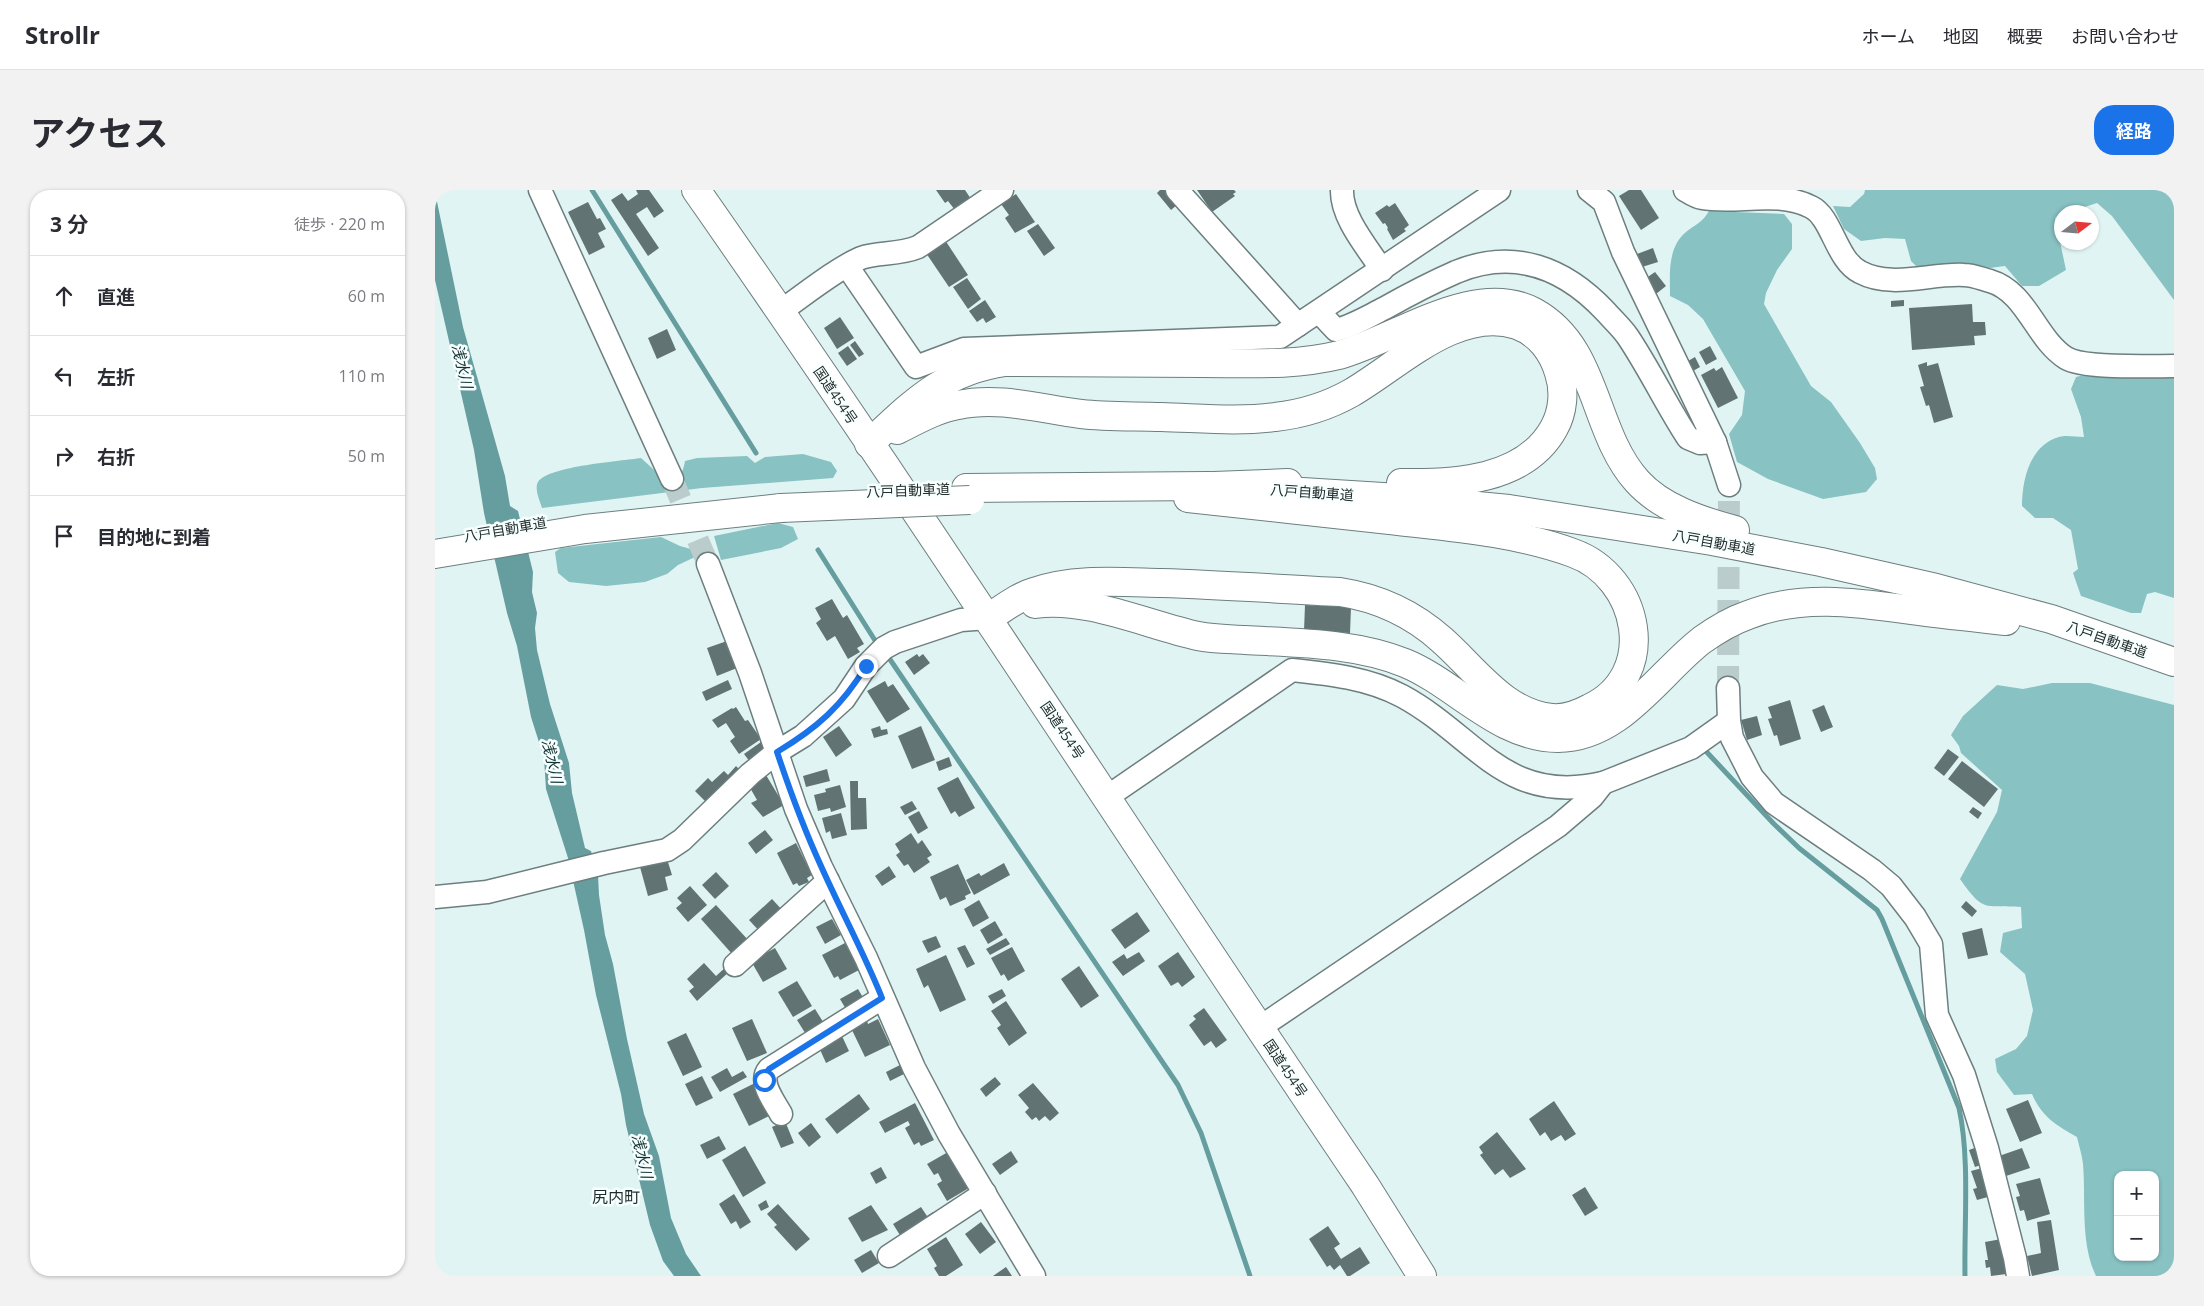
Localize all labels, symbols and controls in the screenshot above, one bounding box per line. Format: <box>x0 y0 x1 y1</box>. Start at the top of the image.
text: Strollr <box>25 18 100 51</box>
text: ホーム <box>1862 24 1915 48</box>
text: 地図 <box>1943 24 1979 48</box>
text: 概要 <box>2007 24 2043 48</box>
text: お問い合わせ <box>2071 24 2179 48</box>
button: 経路 <box>2094 105 2174 155</box>
text: アクセス <box>30 109 168 156</box>
north arrow <box>2054 205 2099 250</box>
text: 3 分 <box>50 210 88 238</box>
text: 徒歩 · 220 m <box>294 213 385 235</box>
icon: ahead <box>50 282 78 310</box>
text: 直進 <box>97 284 135 310</box>
text: 60 m <box>348 285 385 307</box>
water label: 浅水川 <box>448 342 478 392</box>
icon: left <box>50 362 78 390</box>
street label: 国道454号 <box>810 362 862 428</box>
text: 左折 <box>97 364 135 390</box>
text: 110 m <box>339 365 385 387</box>
icon: right <box>50 442 78 470</box>
text: 右折 <box>97 444 135 470</box>
text: 50 m <box>348 445 385 467</box>
street label: 八戸自動車道 <box>866 479 950 501</box>
street label: 八戸自動車道 <box>1269 480 1355 504</box>
street label: 八戸自動車道 <box>462 512 548 546</box>
icon: arrive <box>50 522 78 550</box>
text: 目的地に到着 <box>97 524 211 550</box>
street label: 八戸自動車道 <box>1671 525 1757 559</box>
street label: 八戸自動車道 <box>2064 616 2150 662</box>
route end <box>855 655 878 678</box>
street label: 国道454号 <box>1037 697 1089 763</box>
water label: 浅水川 <box>538 737 568 787</box>
street label: 国道454号 <box>1260 1035 1312 1101</box>
route start <box>753 1069 776 1092</box>
water label: 浅水川 <box>628 1132 658 1182</box>
map controls <box>2114 1171 2159 1261</box>
button: + <box>2114 1171 2159 1216</box>
district label: 尻内町 <box>592 1186 640 1208</box>
button: − <box>2114 1216 2159 1261</box>

